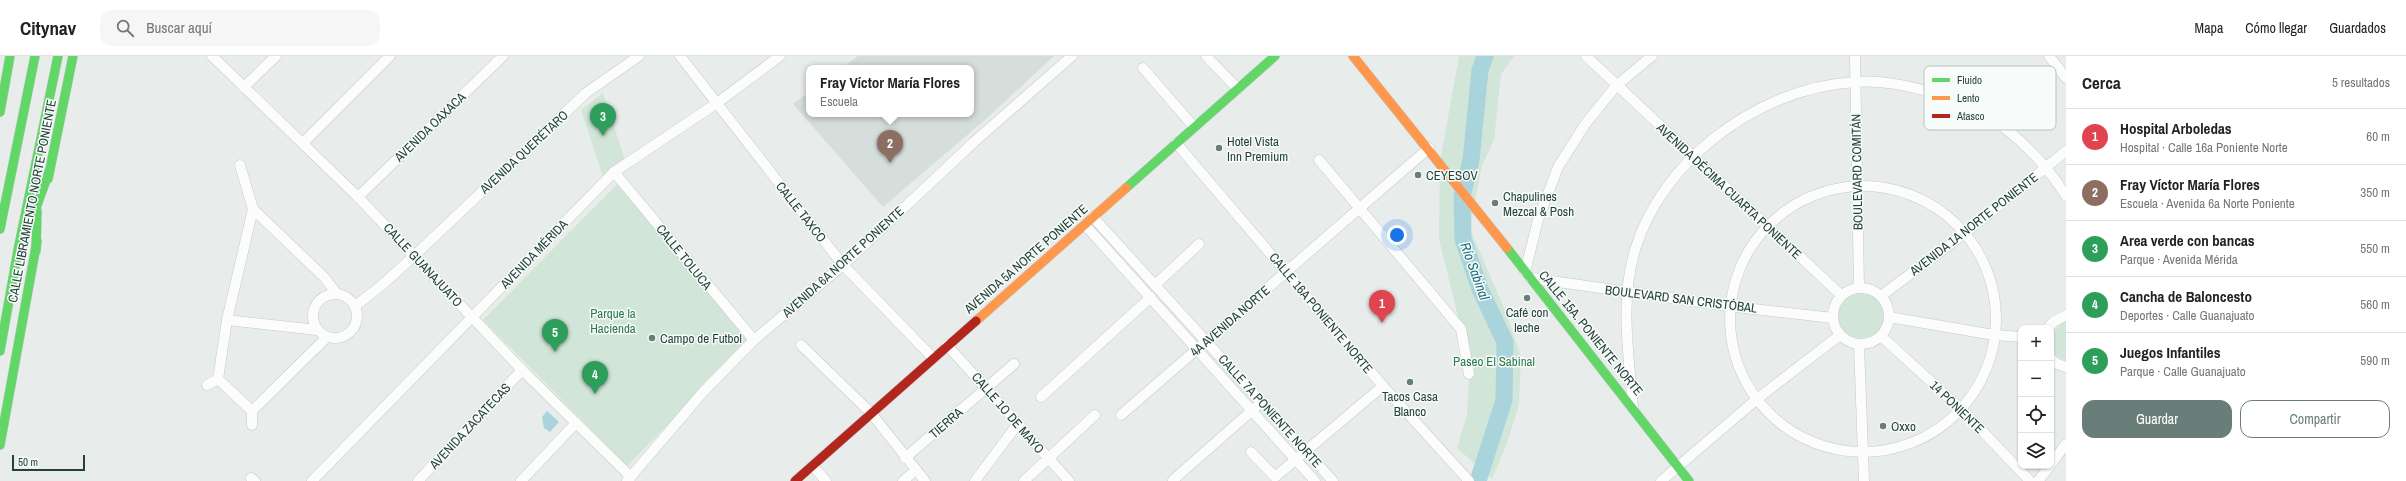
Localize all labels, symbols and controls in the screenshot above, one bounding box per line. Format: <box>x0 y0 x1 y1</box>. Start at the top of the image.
search box <box>100 10 380 46</box>
text: Citynav <box>20 15 76 41</box>
icon: search <box>114 17 136 39</box>
text: Buscar aquí <box>146 17 212 38</box>
text: Mapa <box>2195 19 2223 37</box>
text: Cómo llegar <box>2245 19 2307 37</box>
text: Guardados <box>2329 19 2386 37</box>
popup <box>806 65 974 117</box>
legend <box>1924 66 2056 130</box>
text: Cerca <box>2082 71 2121 94</box>
text: Fray Víctor María Flores <box>820 72 960 93</box>
text: Fluido <box>1957 73 1982 87</box>
text: 5 resultados <box>2332 74 2390 91</box>
street label: AVENIDA OAXACA <box>390 88 470 166</box>
text: Lento <box>1957 91 1980 105</box>
text: Escuela <box>820 93 858 110</box>
street label: CALLE LIBRAMIENTO NORTE PONIENTE <box>4 98 60 304</box>
pin: 3 <box>590 103 616 136</box>
street label: AVENIDA QUERÉTARO <box>475 107 572 198</box>
text: Atasco <box>1956 109 1985 123</box>
street label: BOULEVARD COMITÁN <box>1847 114 1867 230</box>
text: Hospital Arboledas <box>2120 118 2232 139</box>
street label: AVENIDA DÉCIMA CUARTA PONIENTE <box>1652 119 1805 263</box>
text: 1 <box>2092 128 2098 145</box>
text: 60 m <box>2366 128 2390 145</box>
pin: 2 <box>877 130 903 163</box>
place label: Hotel Vista Inn Premium <box>1227 133 1288 165</box>
text: Hospital · Calle 16a Poniente Norte <box>2120 139 2288 156</box>
marker: Hotel Vista Inn Premium <box>1214 143 1224 153</box>
place label: CEYESOV <box>1426 167 1478 184</box>
street label: AVENIDA 1A NORTE PONIENTE <box>1906 169 2042 280</box>
marker: CEYESOV <box>1413 170 1423 180</box>
text: Fray Víctor María Flores <box>2120 174 2260 195</box>
street label: CALLE TAXCO <box>772 178 830 246</box>
text: 2 <box>2092 184 2098 201</box>
text: 350 m <box>2360 184 2390 201</box>
place label: Chapulines Mezcal & Posh <box>1503 188 1574 220</box>
text: Escuela · Avenida 6a Norte Poniente <box>2120 195 2295 212</box>
marker: Chapulines Mezcal & Posh <box>1490 198 1500 208</box>
street label: AVENIDA 5A NORTE PONIENTE <box>960 201 1091 318</box>
street label: AVENIDA 6A NORTE PONIENTE <box>778 203 908 322</box>
street label: AVENIDA MÉRIDA <box>496 215 572 293</box>
street label: CALLE GUANAJUATO <box>380 219 466 311</box>
street label: CALLE TOLUCA <box>652 221 716 294</box>
your location <box>1387 225 1407 245</box>
text: Area verde con bancas <box>2120 230 2255 251</box>
water label: Río Sabinal <box>1456 240 1494 303</box>
text: 3 <box>2092 240 2098 257</box>
text: 550 m <box>2360 240 2390 257</box>
street label: CALLE 16A PONIENTE NORTE <box>1265 249 1377 377</box>
text: Parque · Avenida Mérida <box>2120 251 2238 268</box>
street label: CALLE 15A. PONIENTE NORTE <box>1535 267 1647 399</box>
street label: BOULEVARD SAN CRISTÓBAL <box>1604 281 1758 317</box>
street label: 4A AVENIDA NORTE <box>1187 282 1273 360</box>
text: Cancha de Baloncesto <box>2120 286 2252 307</box>
pin: 1 <box>1369 290 1395 323</box>
marker: Café con leche <box>1522 293 1532 303</box>
text: 4 <box>2092 296 2098 313</box>
text: 560 m <box>2360 296 2390 313</box>
place label: Café con leche <box>1506 304 1548 336</box>
park label: Parque la Hacienda <box>590 305 636 337</box>
text: Deportes · Calle Guanajuato <box>2120 307 2255 324</box>
pin: 5 <box>542 319 568 352</box>
map controls <box>2018 325 2054 469</box>
button: + <box>2018 325 2054 361</box>
place label: Campo de Futbol <box>660 330 742 347</box>
marker: Campo de Futbol <box>647 333 657 343</box>
text: Juegos Infantiles <box>2120 342 2221 363</box>
street label: CALLE 7A PONIENTE NORTE <box>1215 351 1325 471</box>
text: 5 <box>2092 352 2098 369</box>
text: 590 m <box>2360 352 2390 369</box>
park label: Paseo El Sabinal <box>1453 353 1535 370</box>
pin: 4 <box>582 361 608 394</box>
button: − <box>2018 361 2054 397</box>
text: Parque · Calle Guanajuato <box>2120 363 2246 380</box>
street label: CALLE 1O DE MAYO <box>968 369 1048 457</box>
marker: Tacos Casa Blanco <box>1405 377 1415 387</box>
street label: 14 PONIENTE <box>1926 377 1988 437</box>
street label: AVENIDA ZACATECAS <box>425 379 514 473</box>
place label: Tacos Casa Blanco <box>1382 388 1438 420</box>
button: locate <box>2018 397 2054 433</box>
button: Guardar <box>2082 400 2232 438</box>
button: Compartir <box>2240 400 2390 438</box>
street label: TIERRA <box>926 403 967 442</box>
place label: Oxxo <box>1891 418 1916 435</box>
marker: Oxxo <box>1878 421 1888 431</box>
button: layers <box>2018 433 2054 469</box>
scale bar <box>12 453 85 472</box>
text: 50 m <box>18 455 38 469</box>

